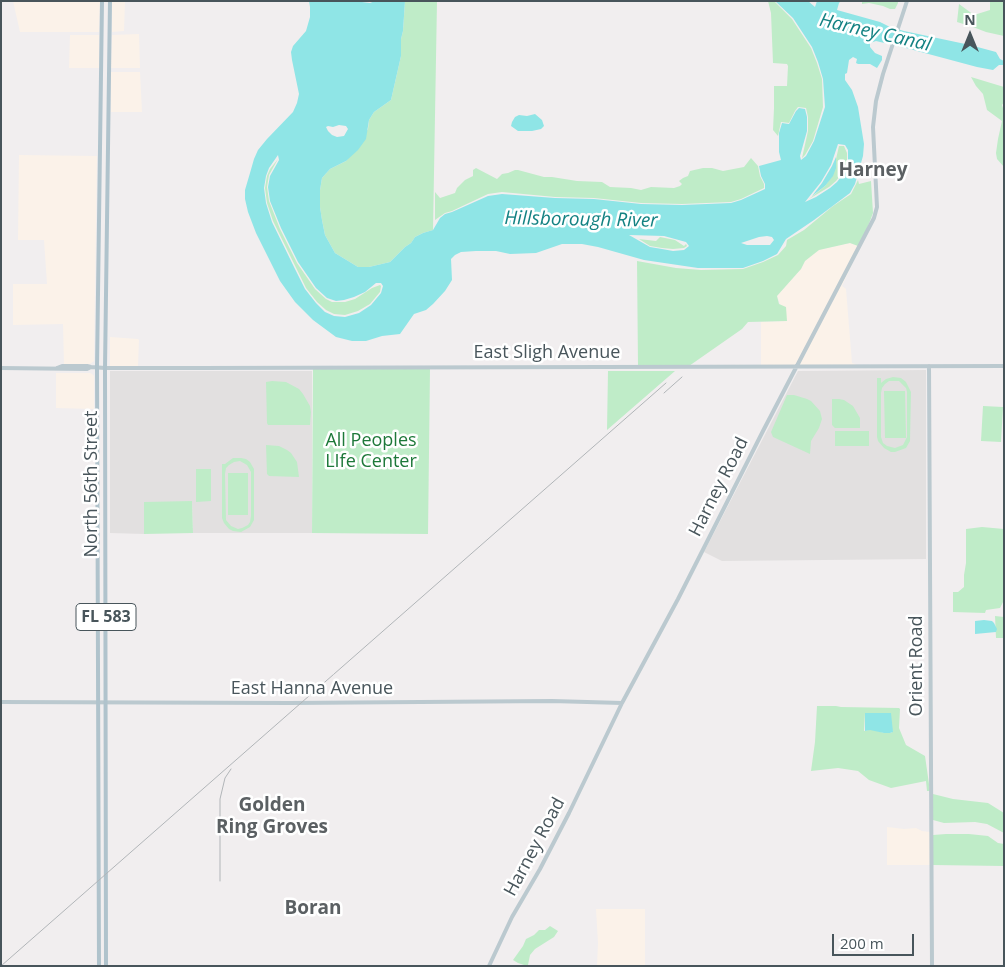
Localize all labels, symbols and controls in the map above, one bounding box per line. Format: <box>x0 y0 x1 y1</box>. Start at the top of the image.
water label: Harney Canal <box>817 9 933 57</box>
north arrow <box>945 10 995 60</box>
text: N <box>964 10 976 29</box>
district label: Harney <box>838 160 908 182</box>
water label: Hillsborough River <box>504 207 658 233</box>
street label: East Sligh Avenue <box>474 342 620 364</box>
street label: North 56th Street <box>81 411 103 557</box>
park label: All Peoples LIfe Center <box>325 430 417 472</box>
street label: Harney Road <box>685 434 753 540</box>
road number: FL 583 <box>76 604 136 630</box>
street label: Orient Road <box>906 615 928 717</box>
street label: East Hanna Avenue <box>231 678 393 700</box>
street label: Harney Road <box>500 794 570 900</box>
district label: Golden Ring Groves <box>216 795 328 839</box>
district label: Boran <box>284 898 342 920</box>
scale bar <box>835 924 918 956</box>
text: 200 m <box>840 933 884 953</box>

